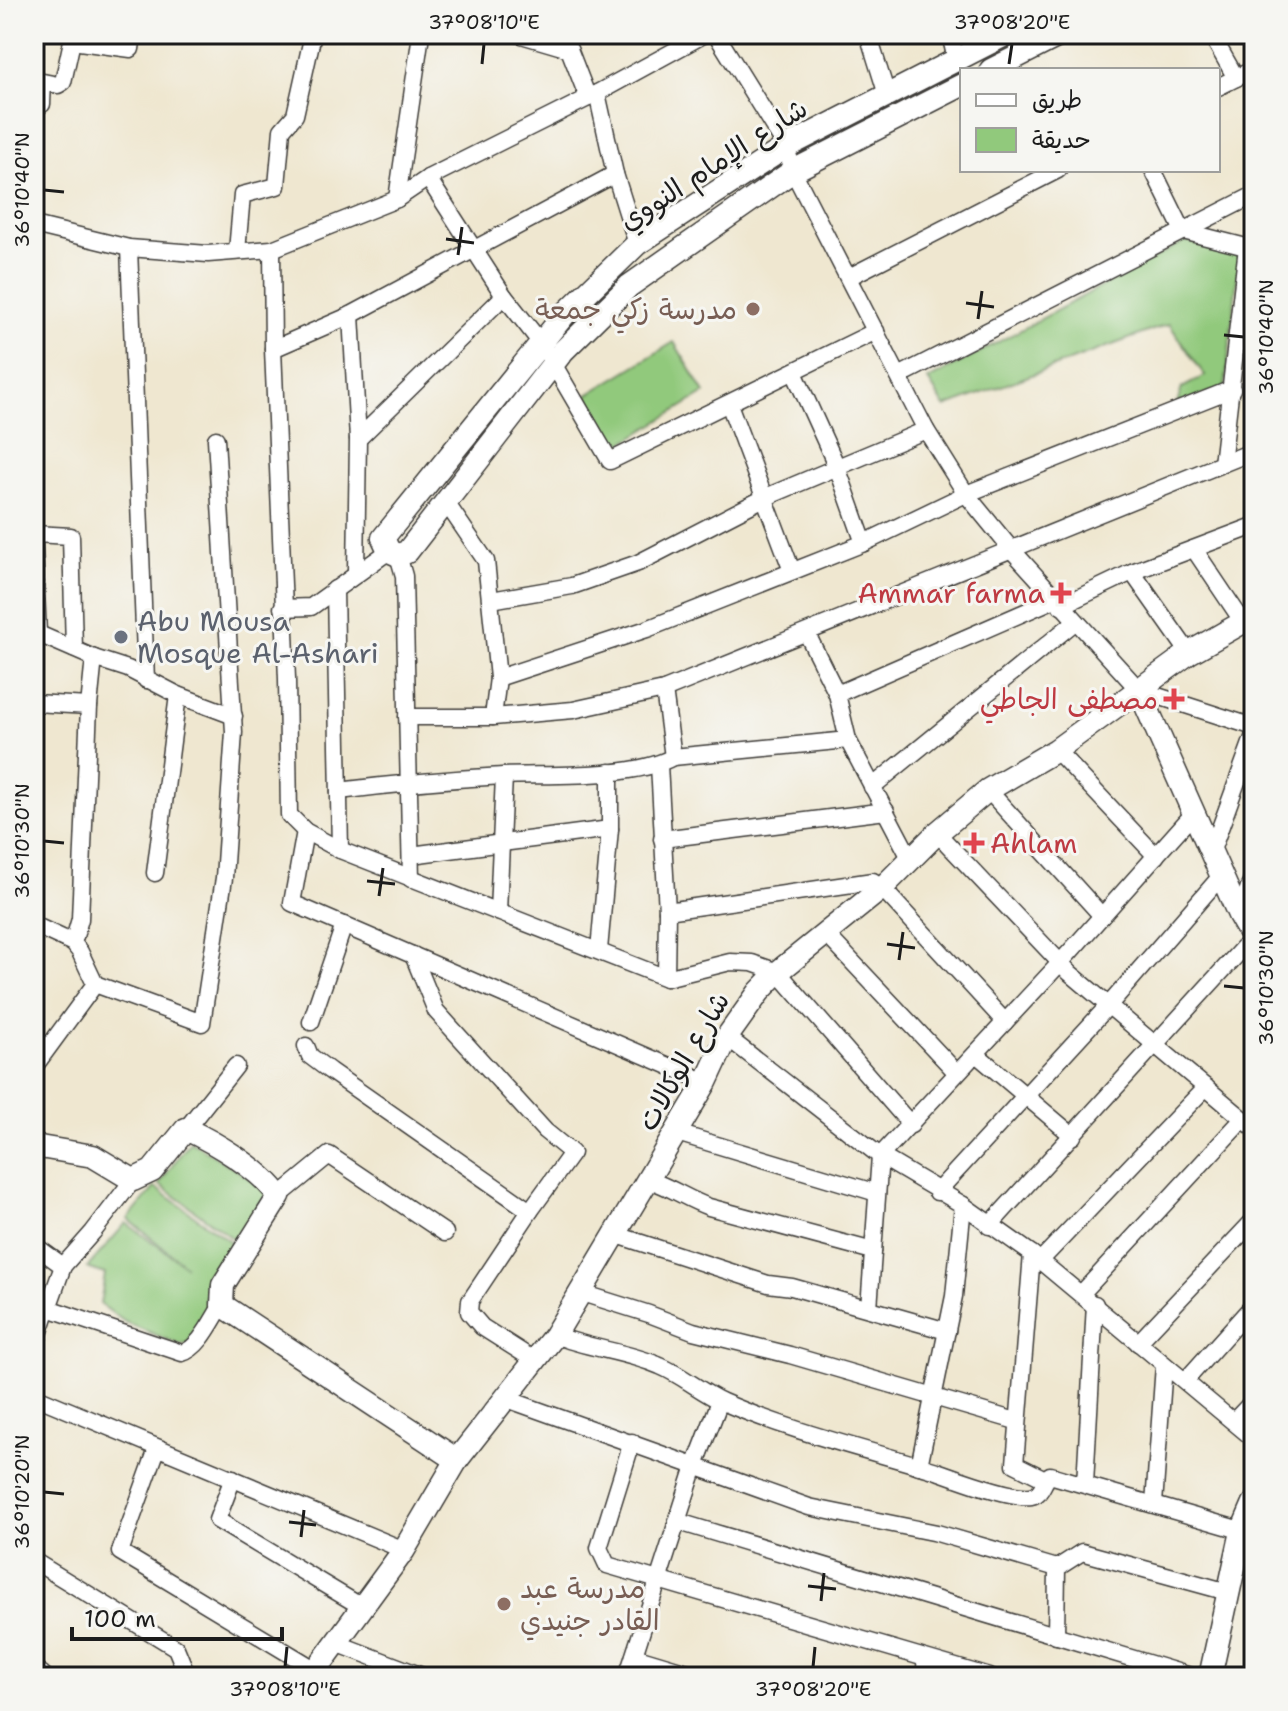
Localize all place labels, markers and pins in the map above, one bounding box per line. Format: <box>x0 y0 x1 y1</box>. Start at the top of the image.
place label: مدرسة زكي جمعة <box>535 290 737 334</box>
marker: مدرسة زكي جمعة <box>744 300 762 318</box>
place label: Ammar farma <box>858 574 1045 612</box>
marker: Ammar farma <box>1052 584 1070 602</box>
place label: Abu Mousa Mosque Al-Ashari <box>137 602 379 672</box>
marker: Abu Mousa Mosque Al-Ashari <box>112 628 130 646</box>
place label: مصطفى الجاطي <box>980 680 1158 724</box>
marker: مصطفى الجاطي <box>1165 690 1183 708</box>
place label: Ahlam <box>990 824 1077 862</box>
marker: Ahlam <box>965 834 983 852</box>
place label: مدرسة عبد القادر جنيدي <box>520 1569 660 1641</box>
marker: مدرسة عبد القادر جنيدي <box>495 1595 513 1613</box>

